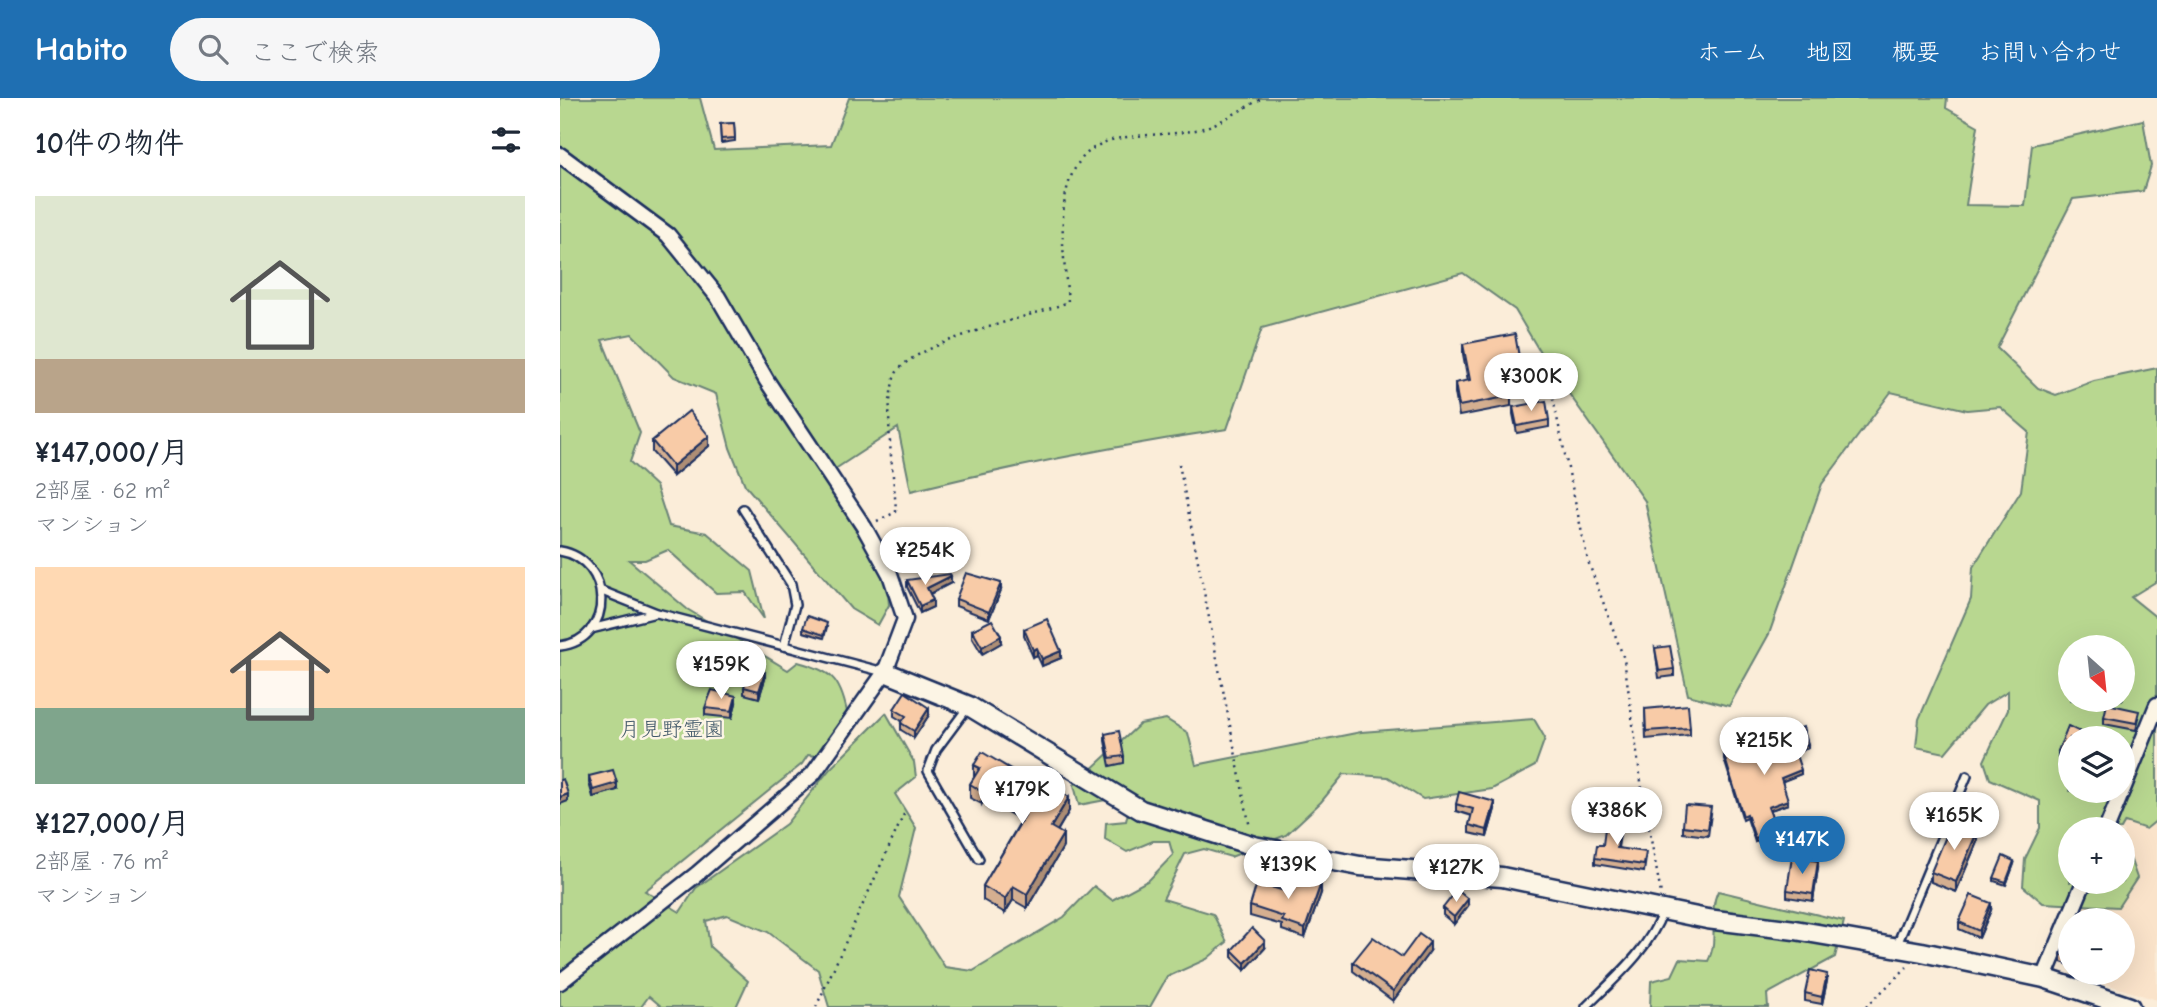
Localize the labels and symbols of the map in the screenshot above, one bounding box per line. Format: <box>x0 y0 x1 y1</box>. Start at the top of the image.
pin: ¥300K <box>1482 354 1580 413</box>
pin: ¥254K <box>876 528 974 587</box>
north arrow <box>2058 635 2135 712</box>
pin: ¥159K <box>672 642 770 701</box>
park label: 月見野霊園 <box>620 717 725 741</box>
pin: ¥215K <box>1715 718 1813 777</box>
pin: ¥179K <box>973 766 1071 826</box>
pin: ¥386K <box>1568 788 1666 847</box>
pin: ¥165K <box>1905 792 2003 852</box>
pin: ¥147K <box>1753 816 1851 876</box>
pin: ¥139K <box>1239 842 1337 901</box>
pin: ¥127K <box>1407 844 1505 904</box>

